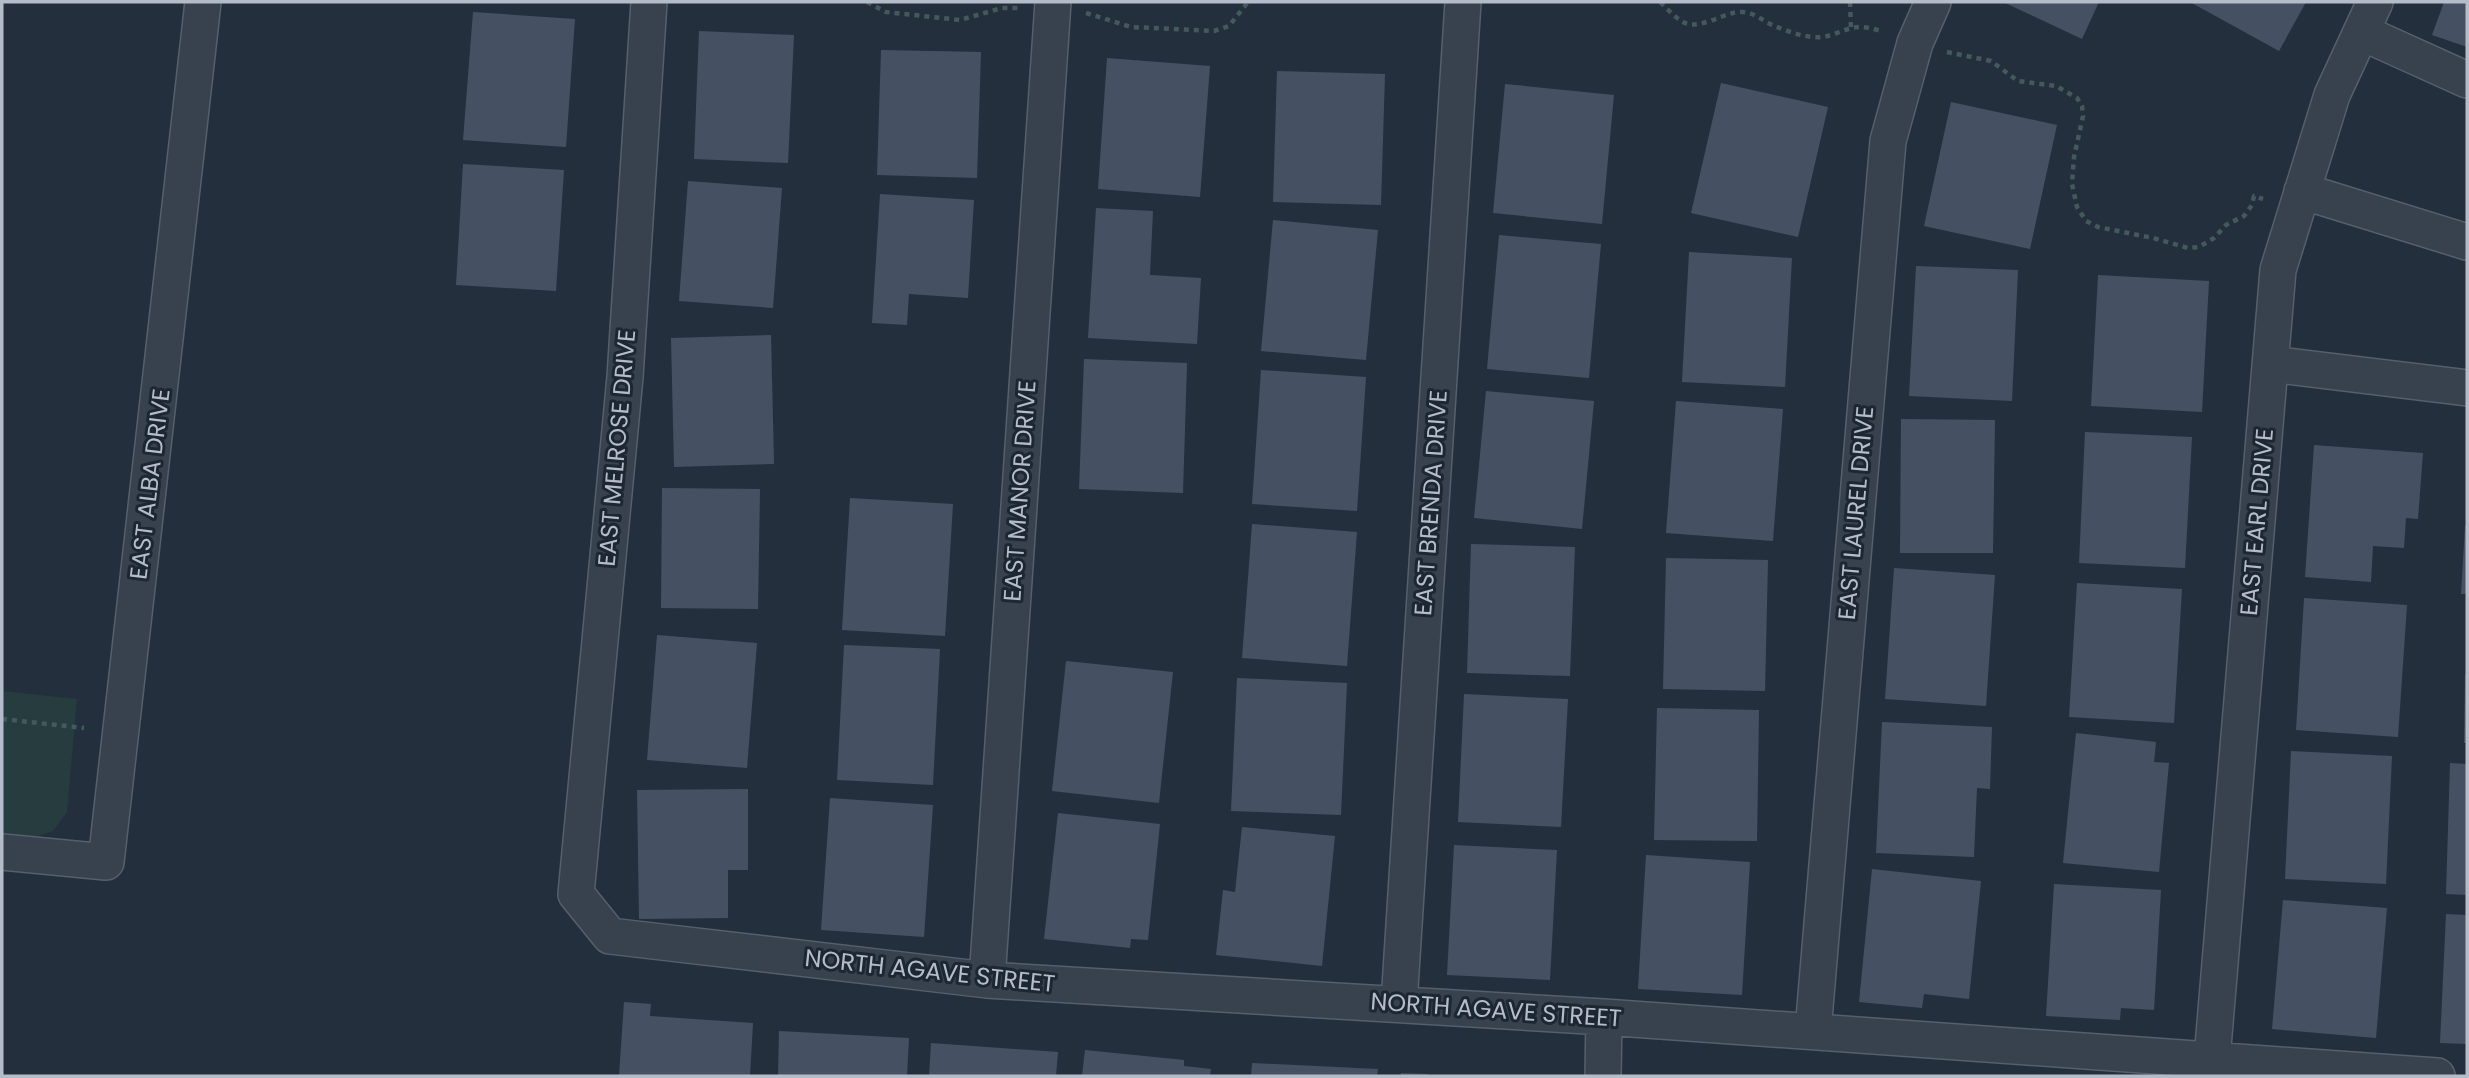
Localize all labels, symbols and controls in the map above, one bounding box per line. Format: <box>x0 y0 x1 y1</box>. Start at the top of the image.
street label: EAST MELROSE DRIVE <box>590 328 643 568</box>
street label: EAST MANOR DRIVE <box>995 379 1044 603</box>
street label: EAST ALBA DRIVE <box>121 387 178 581</box>
street label: EAST BRENDA DRIVE <box>1406 389 1455 617</box>
street label: EAST LAUREL DRIVE <box>1830 405 1881 621</box>
street label: EAST EARL DRIVE <box>2232 427 2281 617</box>
street label: NORTH AGAVE STREET <box>803 941 1057 1000</box>
street label: NORTH AGAVE STREET <box>1369 984 1623 1035</box>

